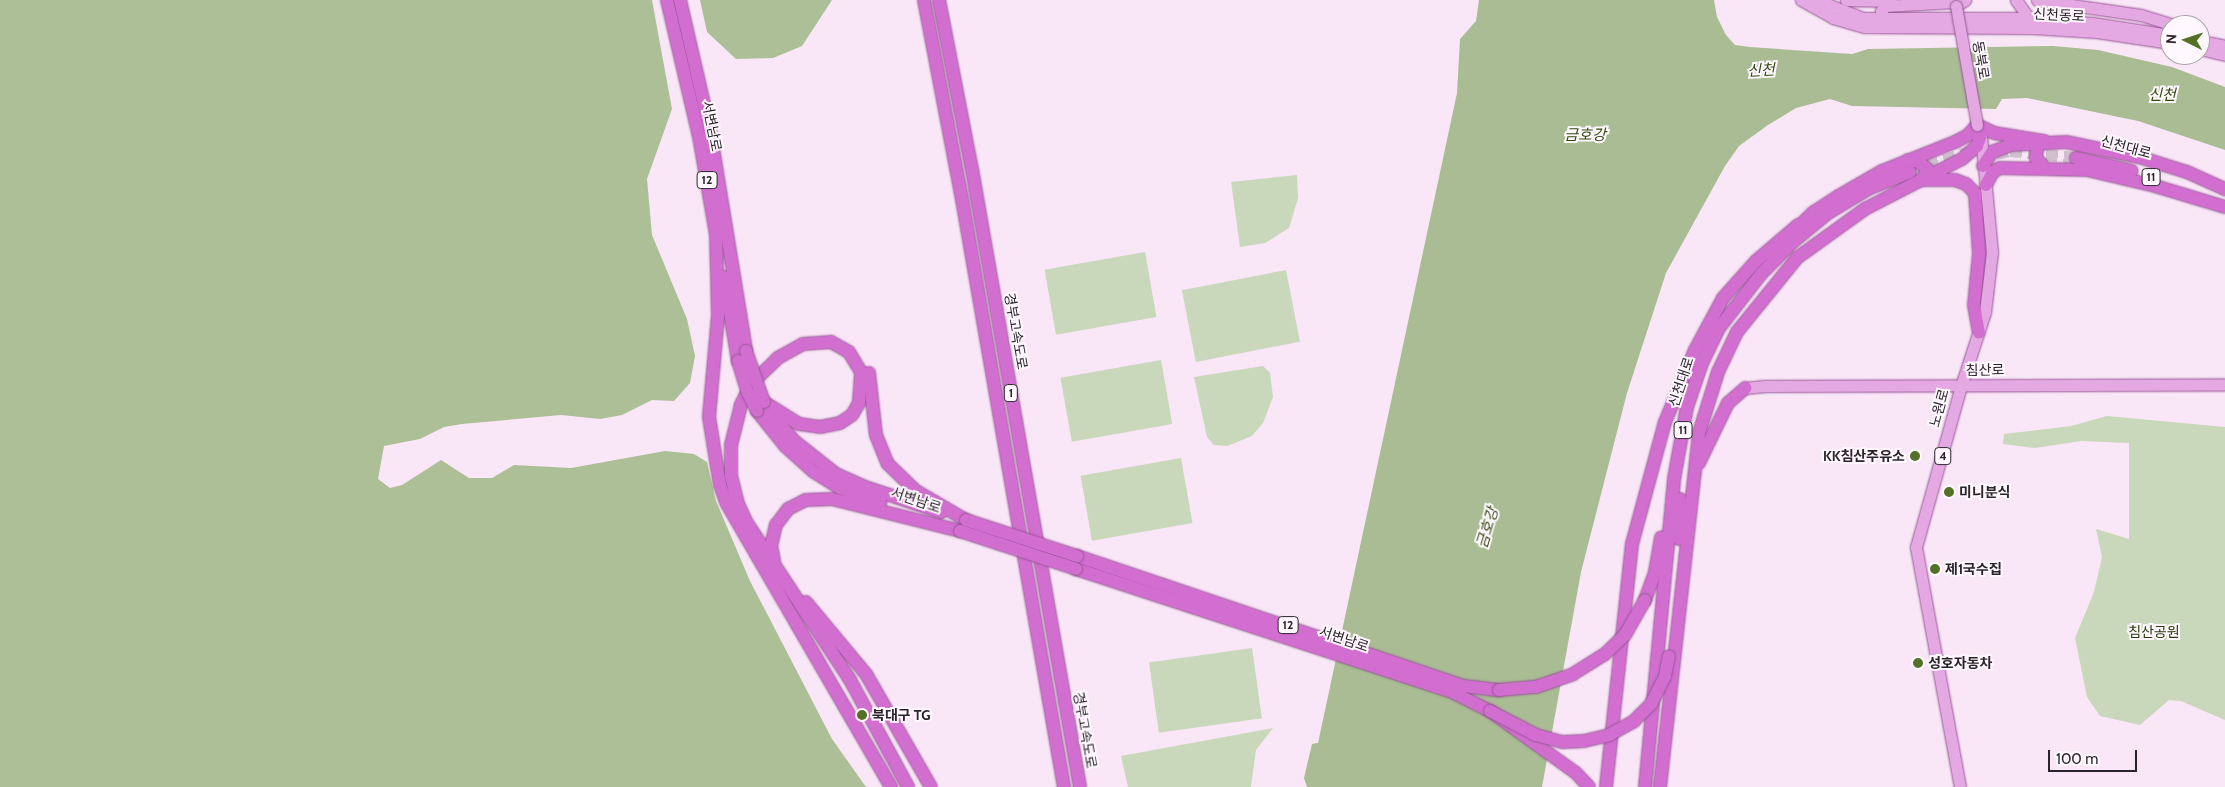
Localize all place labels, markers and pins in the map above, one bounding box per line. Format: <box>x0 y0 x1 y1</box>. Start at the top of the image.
place label: KK침산주유소 <box>1823 448 1905 464</box>
marker: KK침산주유소 <box>1909 450 1921 462</box>
place label: 미니분식 <box>1959 484 2011 500</box>
marker: 미니분식 <box>1943 486 1955 498</box>
place label: 제1국수집 <box>1945 561 2002 577</box>
marker: 제1국수집 <box>1929 563 1941 575</box>
place label: 성호자동차 <box>1928 655 1992 671</box>
marker: 성호자동차 <box>1912 657 1924 669</box>
place label: 북대구 TG <box>872 707 931 723</box>
marker: 북대구 TG <box>856 709 868 721</box>

